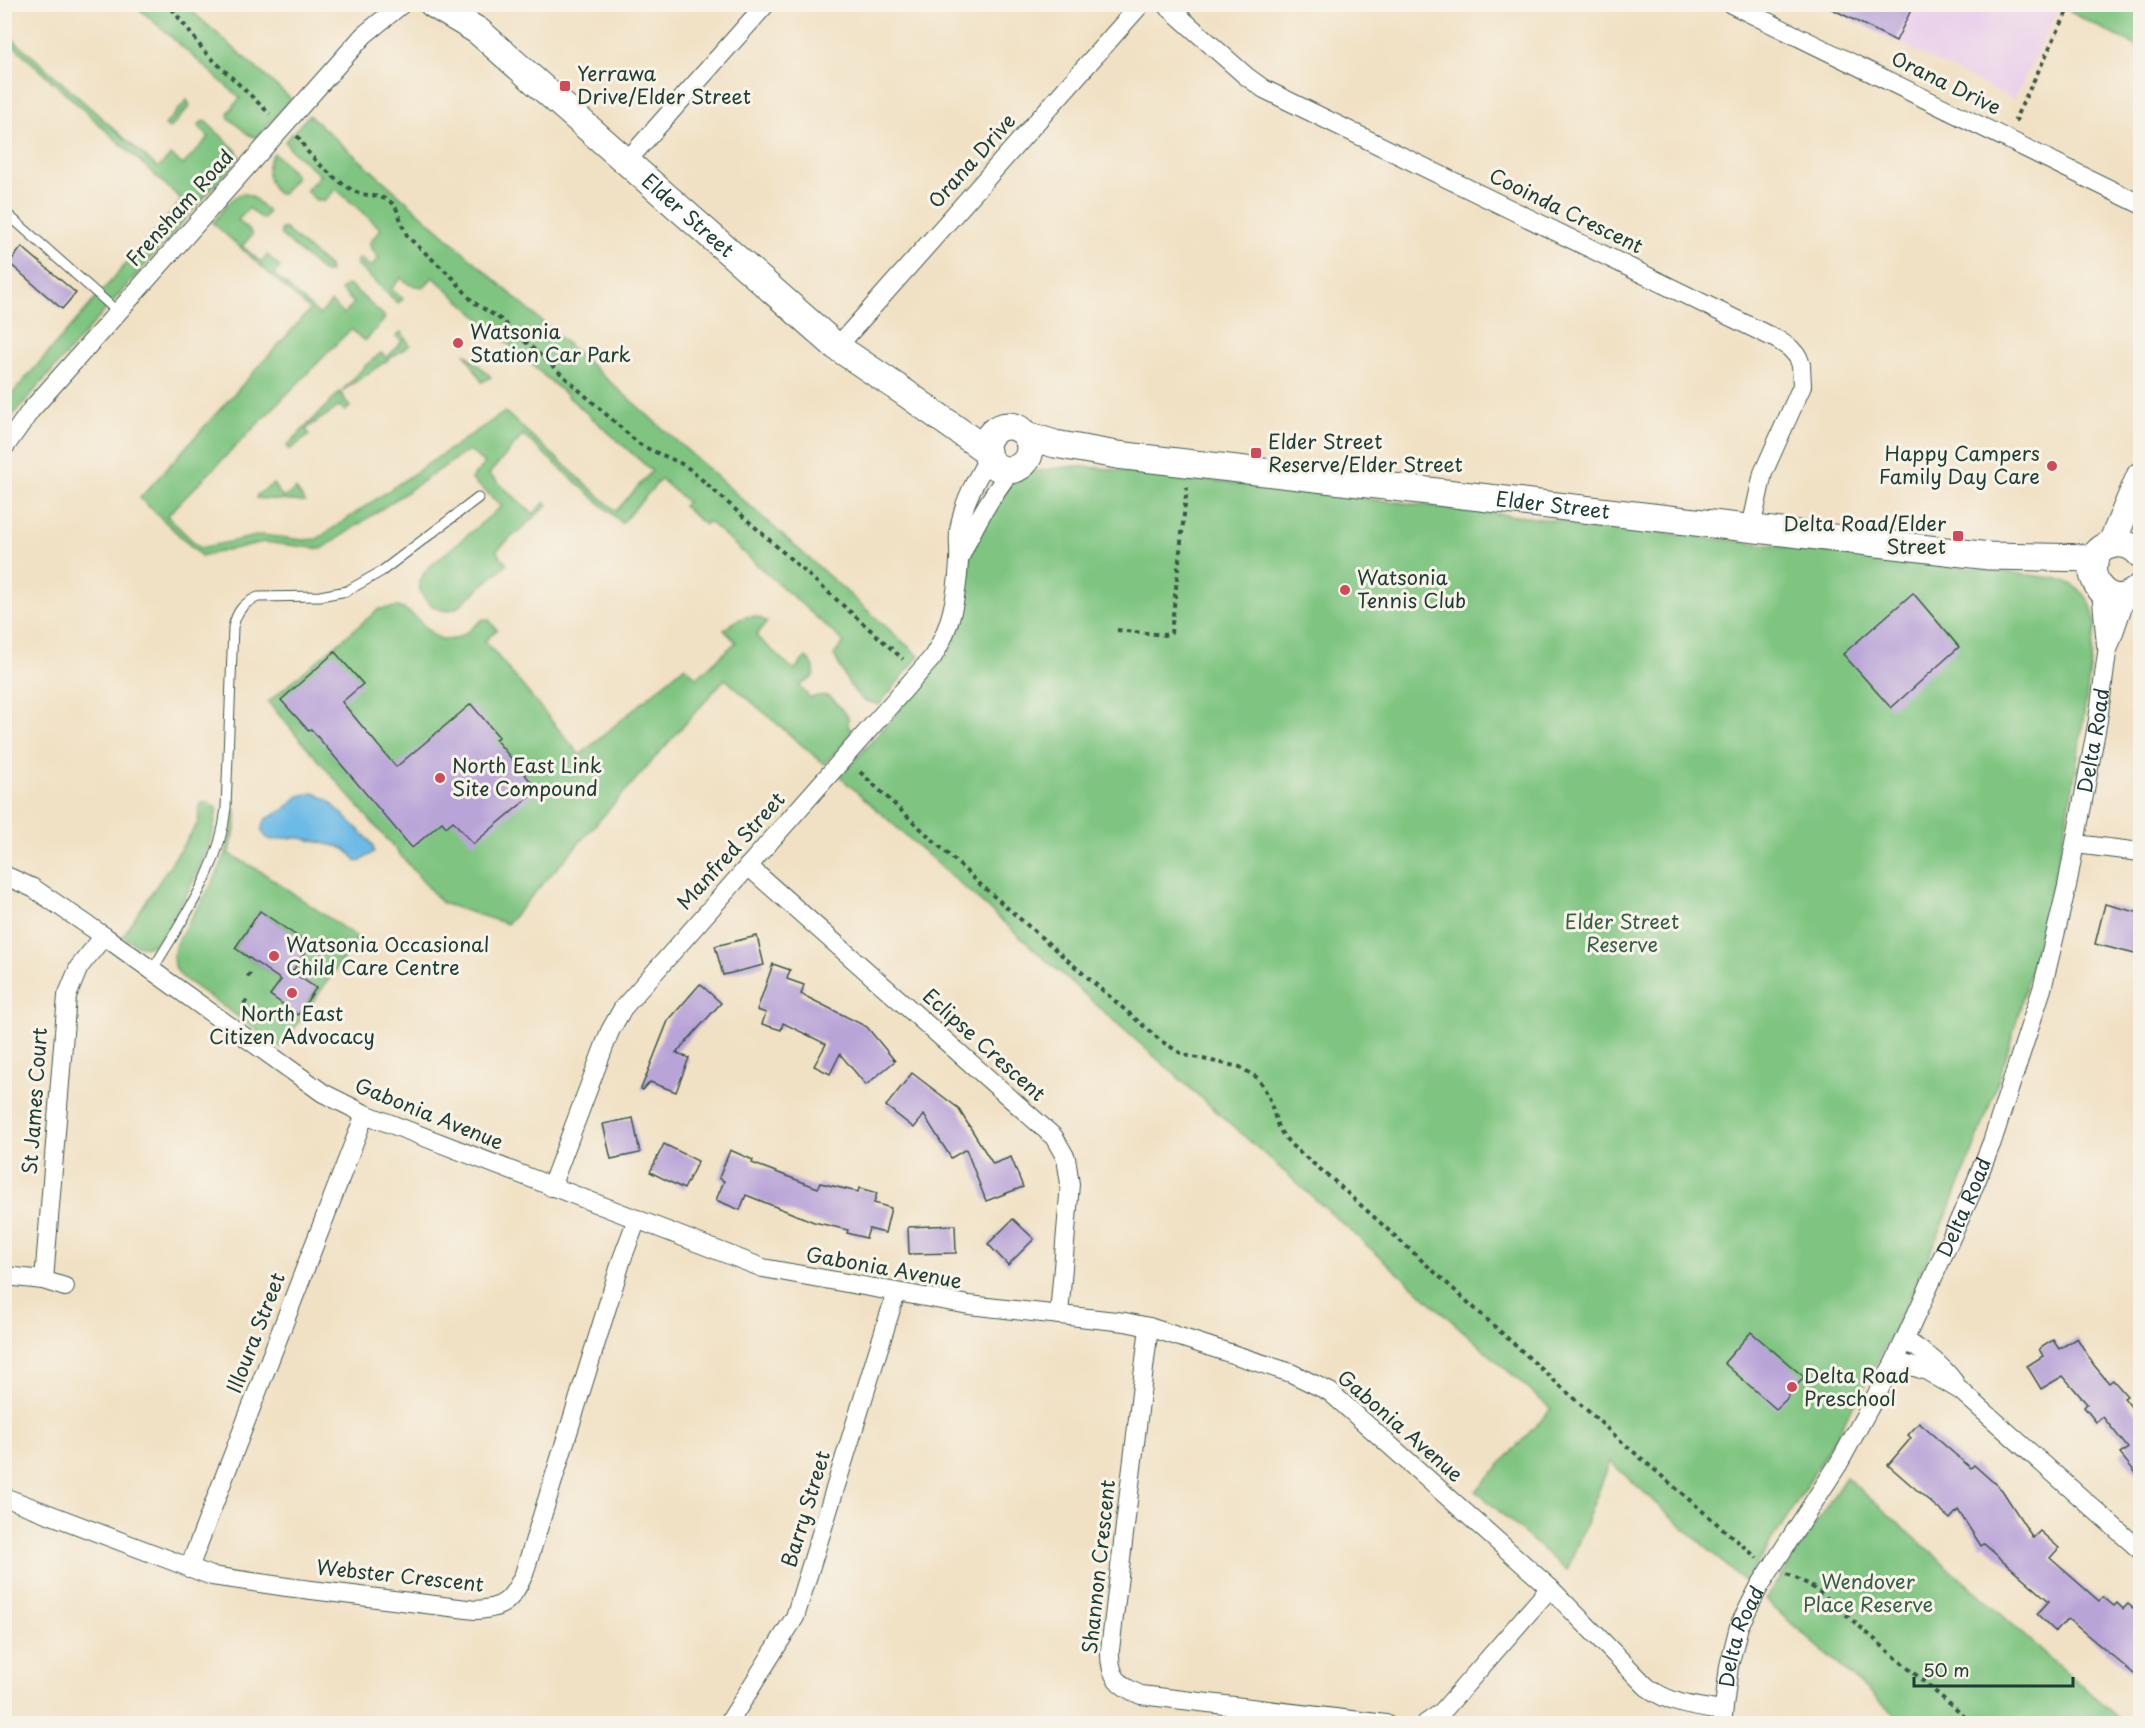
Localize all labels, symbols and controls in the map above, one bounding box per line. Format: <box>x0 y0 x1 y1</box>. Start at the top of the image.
street label: Orana Drive <box>1886 43 2006 122</box>
place label: Yerrawa Drive/Elder Street <box>577 58 751 111</box>
marker: Yerrawa Drive/Elder Street <box>558 79 572 93</box>
street label: Orana Drive <box>920 106 1022 214</box>
street label: Frensham Road <box>118 142 240 273</box>
street label: Cooinda Crescent <box>1484 160 1648 260</box>
street label: Elder Street <box>636 166 741 264</box>
place label: Watsonia Station Car Park <box>470 316 631 369</box>
marker: Watsonia Station Car Park <box>451 336 465 350</box>
place label: Elder Street Reserve/Elder Street <box>1268 426 1463 479</box>
place label: Happy Campers Family Day Care <box>1879 438 2040 491</box>
marker: Elder Street Reserve/Elder Street <box>1249 446 1263 460</box>
marker: Happy Campers Family Day Care <box>2045 459 2059 473</box>
street label: Elder Street <box>1494 483 1611 526</box>
place label: Delta Road/Elder Street <box>1783 508 1947 561</box>
marker: Delta Road/Elder Street <box>1951 529 1965 543</box>
place label: Watsonia Tennis Club <box>1357 562 1466 615</box>
marker: Watsonia Tennis Club <box>1338 583 1352 597</box>
street label: Delta Road <box>2069 686 2116 795</box>
place label: North East Link Site Compound <box>452 750 602 803</box>
marker: North East Link Site Compound <box>433 771 447 785</box>
street label: Manfred Street <box>669 785 791 916</box>
park label: Elder Street Reserve <box>1565 906 1679 959</box>
place label: Watsonia Occasional Child Care Centre <box>286 929 489 982</box>
marker: Watsonia Occasional Child Care Centre <box>267 949 281 963</box>
street label: Eclipse Crescent <box>917 981 1053 1108</box>
marker: North East Citizen Advocacy <box>285 986 299 1000</box>
place label: North East Citizen Advocacy <box>209 998 375 1051</box>
street label: St James Court <box>14 1026 54 1175</box>
street label: Gabonia Avenue <box>351 1070 508 1157</box>
street label: Delta Road <box>1928 1153 1998 1261</box>
street label: Gabonia Avenue <box>804 1239 965 1296</box>
street label: Illoura Street <box>218 1268 292 1397</box>
place label: Delta Road Preschool <box>1804 1360 1910 1413</box>
street label: Gabonia Avenue <box>1331 1362 1470 1488</box>
marker: Delta Road Preschool <box>1785 1380 1799 1394</box>
street label: Barry Street <box>773 1447 837 1571</box>
street label: Shannon Crescent <box>1074 1478 1122 1656</box>
street label: Webster Crescent <box>315 1551 485 1599</box>
park label: Wendover Place Reserve <box>1803 1566 1933 1619</box>
street label: Delta Road <box>1711 1580 1771 1689</box>
scale bar <box>1914 1650 2073 1688</box>
text: 50 m <box>1923 1656 1970 1683</box>

